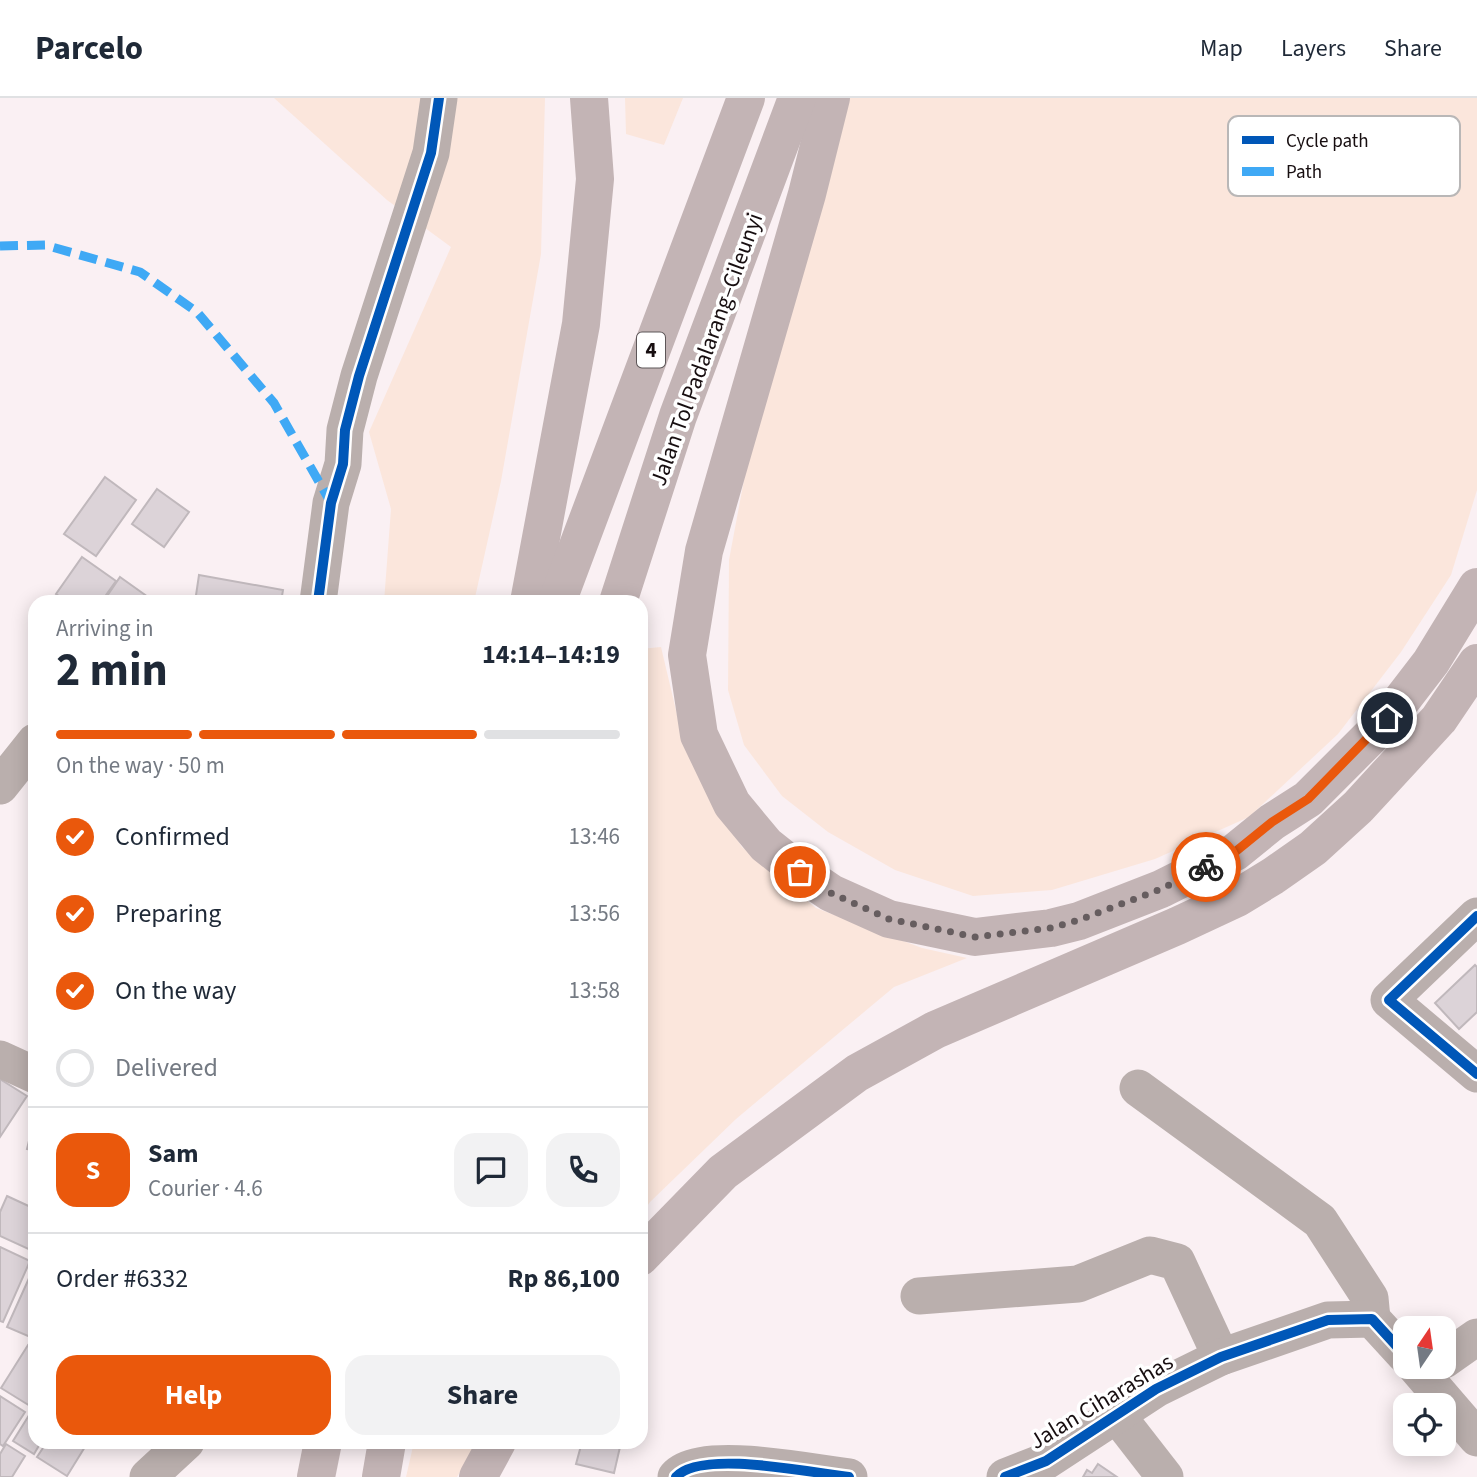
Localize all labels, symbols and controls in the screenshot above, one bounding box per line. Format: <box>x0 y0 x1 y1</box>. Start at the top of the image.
text: Parcelo <box>35 25 143 72</box>
text: Map <box>1200 31 1243 66</box>
text: Layers <box>1281 31 1346 66</box>
text: Share <box>1384 31 1442 66</box>
legend <box>1228 116 1460 196</box>
text: Cycle path <box>1286 128 1368 155</box>
text: Path <box>1286 159 1322 186</box>
street label: Jalan Tol Padalarang–Cileunyi <box>642 208 771 490</box>
road number: 4 <box>637 332 665 368</box>
text: Arriving in <box>56 612 154 645</box>
text: 14:14–14:19 <box>482 636 620 673</box>
text: 2 min <box>56 638 168 703</box>
pin <box>1357 688 1417 748</box>
icon: home <box>1368 699 1406 737</box>
text: On the way · 50 m <box>56 749 225 782</box>
icon: check <box>56 818 94 856</box>
text: Confirmed <box>115 818 230 855</box>
text: 13:46 <box>569 820 620 853</box>
courier <box>1171 832 1241 902</box>
pin <box>770 842 830 902</box>
icon: bike <box>1187 848 1225 886</box>
icon: bag <box>781 853 819 891</box>
icon: check <box>56 895 94 933</box>
text: Preparing <box>115 895 221 932</box>
text: 13:56 <box>569 897 620 930</box>
icon: check <box>56 972 94 1010</box>
text: On the way <box>115 972 236 1009</box>
text: 13:58 <box>569 974 620 1007</box>
text: Delivered <box>115 1049 218 1086</box>
button: chat <box>454 1133 528 1207</box>
button: phone <box>546 1133 620 1207</box>
text: Sam <box>148 1135 198 1172</box>
text: S <box>86 1152 100 1189</box>
text: Courier · 4.6 <box>148 1172 263 1205</box>
text: Order #6332 <box>56 1260 188 1297</box>
text: Rp 86,100 <box>508 1260 620 1297</box>
north arrow <box>1393 1316 1456 1379</box>
map controls <box>1393 1316 1456 1456</box>
street label: Jalan Ciharashas <box>1023 1345 1179 1457</box>
button: Help <box>56 1355 331 1435</box>
button: Share <box>345 1355 620 1435</box>
button: locate <box>1393 1393 1456 1456</box>

